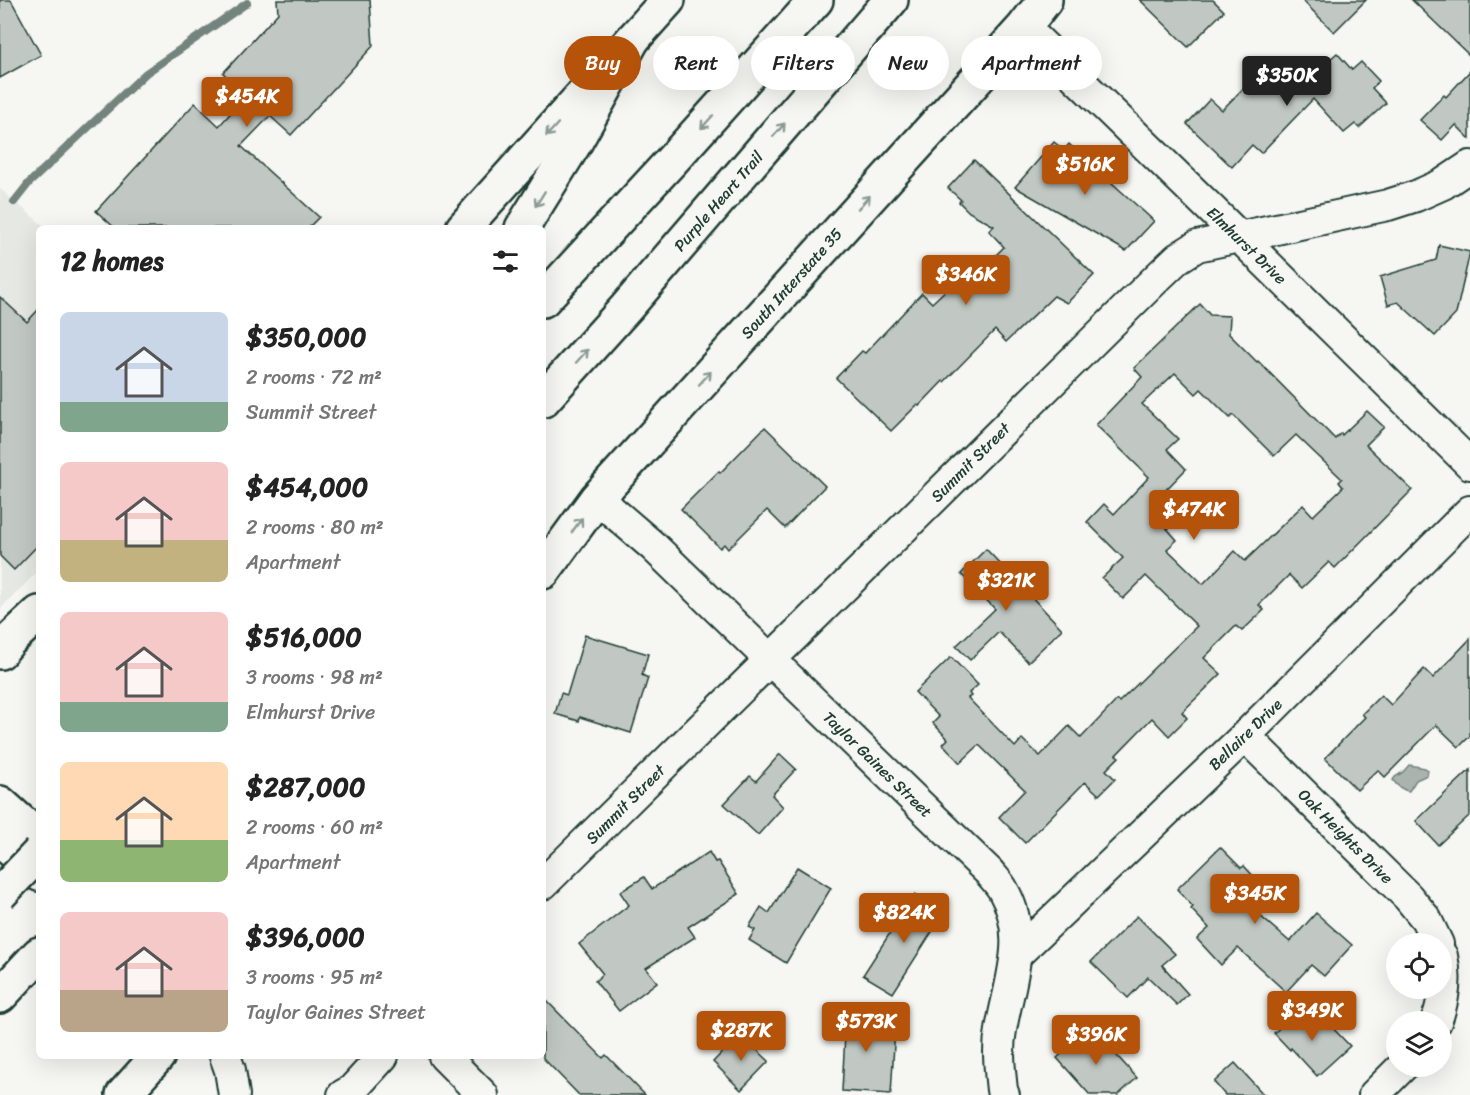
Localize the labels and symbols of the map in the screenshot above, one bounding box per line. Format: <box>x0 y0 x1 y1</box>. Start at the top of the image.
pin: $350K <box>1245 56 1329 107</box>
pin: $454K <box>205 77 289 128</box>
one-way arrow <box>700 114 714 129</box>
one-way arrow <box>545 122 559 137</box>
one-way arrow <box>772 123 786 138</box>
street label: Purple Heart Trail <box>666 144 771 258</box>
pin: $516K <box>1043 145 1127 196</box>
one-way arrow <box>534 190 546 207</box>
one-way arrow <box>857 195 872 210</box>
street label: Elmhurst Drive <box>1199 199 1294 292</box>
street label: South Interstate 35 <box>733 221 850 346</box>
pin: $346K <box>924 255 1008 306</box>
one-way arrow <box>575 349 589 364</box>
one-way arrow <box>698 370 712 385</box>
street label: Summit Street <box>923 415 1018 509</box>
pin: $474K <box>1152 490 1236 541</box>
one-way arrow <box>571 517 584 533</box>
pin: $321K <box>964 561 1048 612</box>
street label: Bellaire Drive <box>1201 691 1290 778</box>
street label: Taylor Gaines Street <box>816 704 940 825</box>
street label: Summit Street <box>578 757 673 851</box>
street label: Oak Heights Drive <box>1291 781 1401 891</box>
pin: $345K <box>1213 874 1297 925</box>
pin: $824K <box>862 893 946 944</box>
pin: $349K <box>1270 991 1354 1042</box>
pin: $573K <box>824 1002 908 1053</box>
pin: $287K <box>699 1011 783 1062</box>
pin: $396K <box>1054 1015 1138 1066</box>

